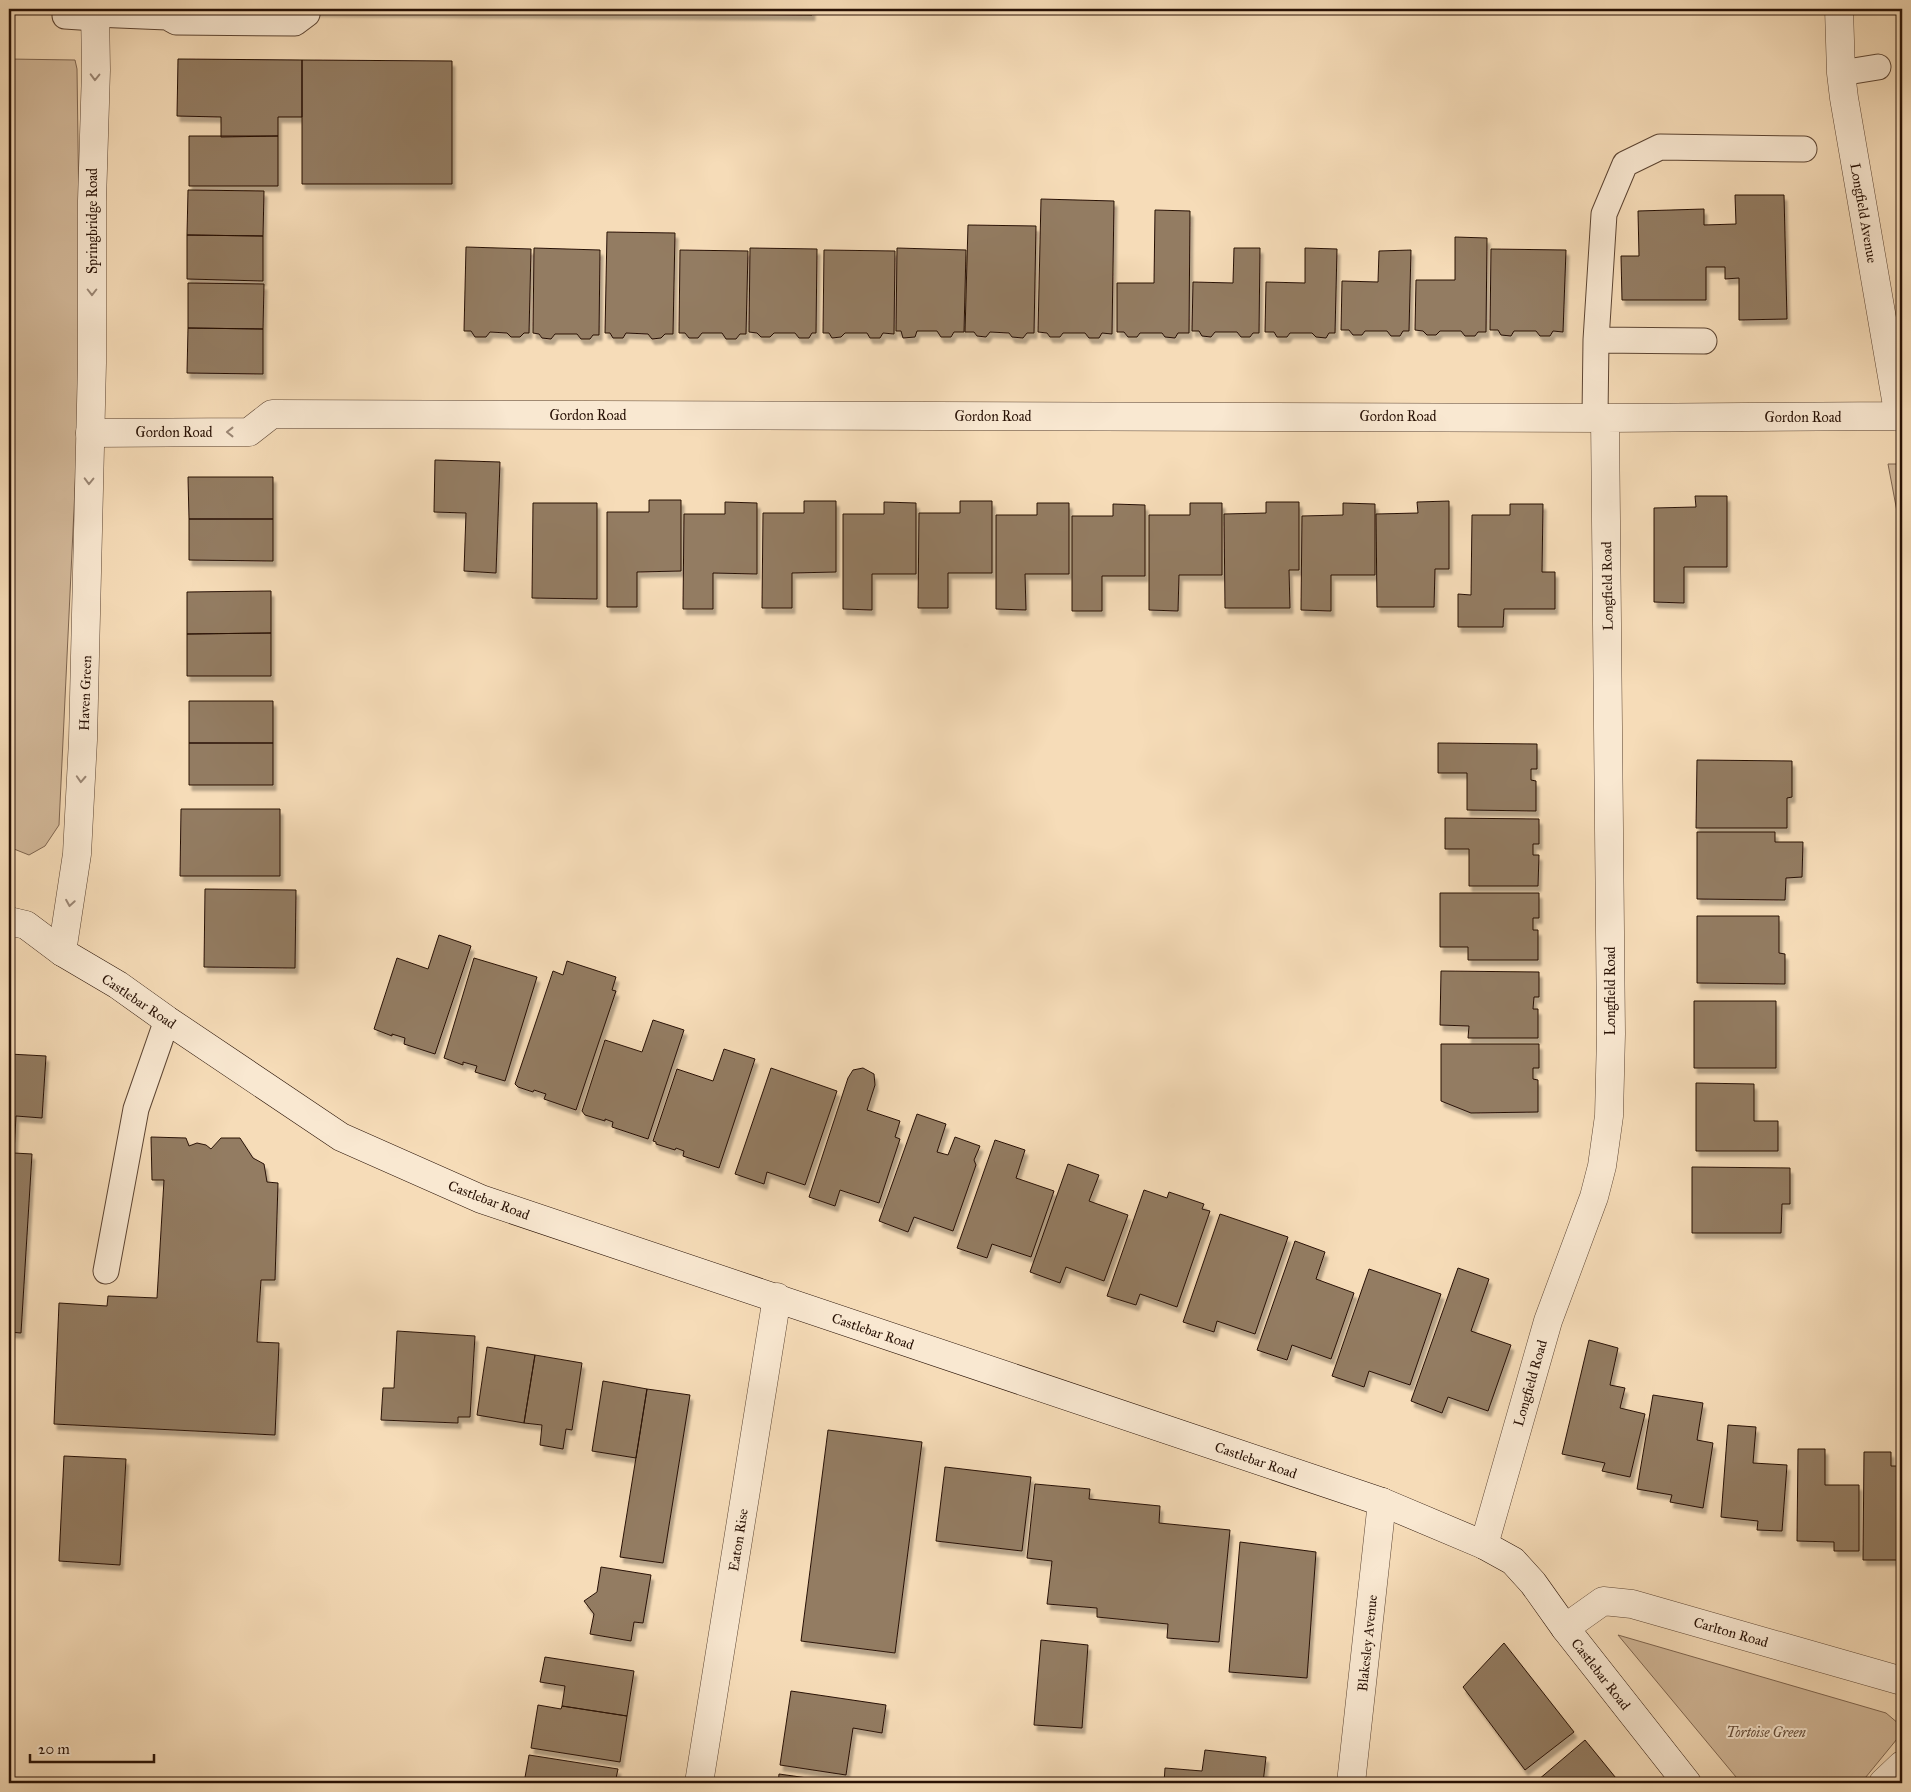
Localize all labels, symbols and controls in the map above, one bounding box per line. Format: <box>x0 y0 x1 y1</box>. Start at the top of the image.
one-way arrow <box>90 73 101 81</box>
street label: Longfield Avenue <box>1846 162 1881 265</box>
street label: Springbridge Road <box>84 168 101 274</box>
one-way arrow <box>87 288 97 296</box>
street label: Gordon Road <box>549 407 627 424</box>
street label: Gordon Road <box>954 408 1032 425</box>
street label: Gordon Road <box>1359 408 1437 425</box>
street label: Gordon Road <box>1764 409 1842 426</box>
street label: Gordon Road <box>135 424 213 441</box>
one-way arrow <box>225 427 233 437</box>
one-way arrow <box>84 478 94 486</box>
street label: Longfield Road <box>1598 541 1617 631</box>
street label: Haven Green <box>76 655 95 731</box>
one-way arrow <box>76 775 87 783</box>
one-way arrow <box>65 898 75 907</box>
street label: Longfield Road <box>1602 946 1619 1036</box>
street label: Castlebar Road <box>98 970 179 1032</box>
street label: Castlebar Road <box>446 1177 532 1224</box>
street label: Castlebar Road <box>829 1309 916 1353</box>
street label: Longfield Road <box>1510 1338 1551 1428</box>
street label: Castlebar Road <box>1212 1438 1299 1482</box>
street label: Eaton Rise <box>725 1507 752 1573</box>
street label: Blakesley Avenue <box>1354 1594 1381 1692</box>
street label: Carlton Road <box>1692 1614 1770 1651</box>
street label: Castlebar Road <box>1567 1635 1634 1713</box>
park label: Tortoise Green <box>1726 1724 1806 1741</box>
scale bar <box>30 1732 154 1764</box>
text: 20 m <box>38 1740 70 1758</box>

